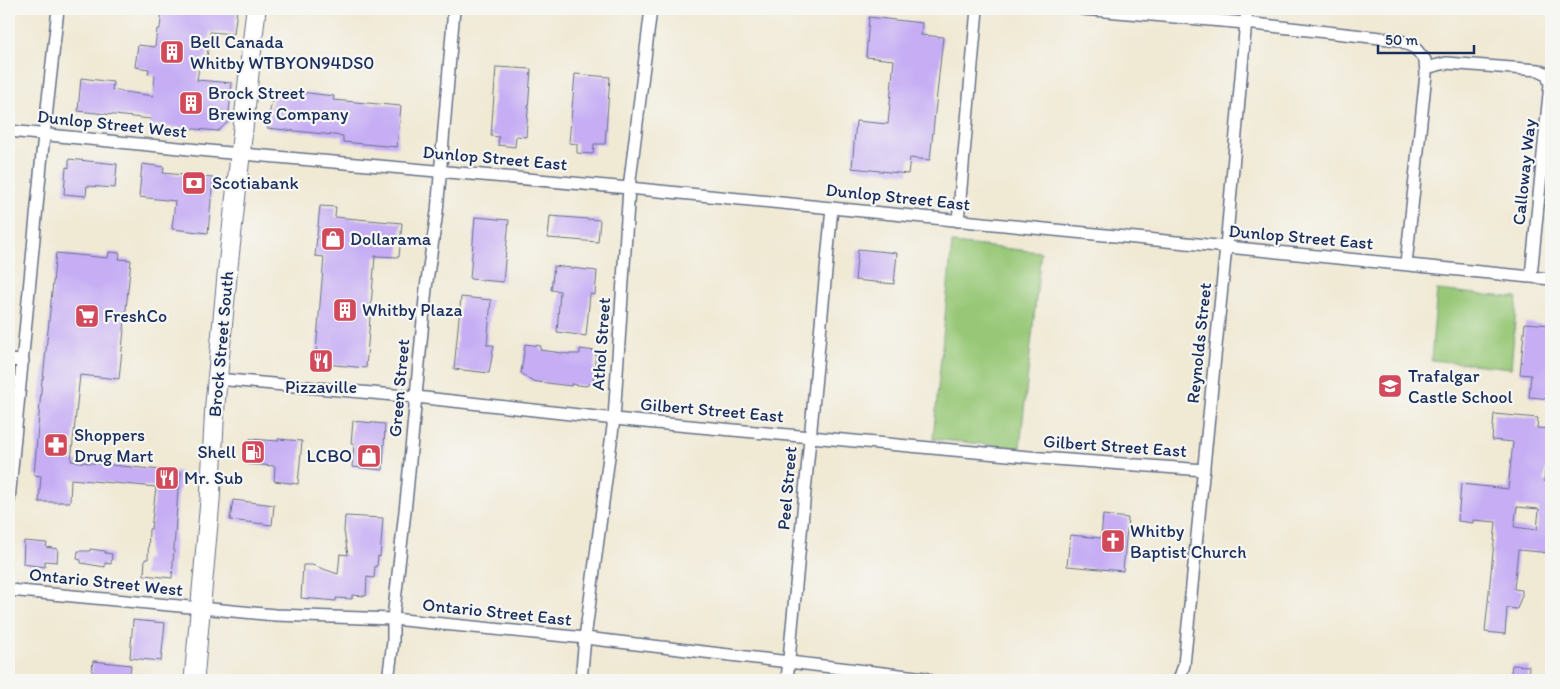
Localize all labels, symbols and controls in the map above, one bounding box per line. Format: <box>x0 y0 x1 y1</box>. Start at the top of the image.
scale bar <box>1378 22 1474 54</box>
place label: Bell Canada Whitby WTBYON94DS0 <box>190 31 374 74</box>
text: 50 m <box>1385 31 1418 49</box>
building icon: Bell Canada Whitby WTBYON94DS0 <box>159 39 185 65</box>
place label: Brock Street Brewing Company <box>208 82 349 125</box>
building icon: Brock Street Brewing Company <box>178 90 204 116</box>
street label: Dunlop Street West <box>36 105 188 143</box>
street label: Calloway Way <box>1507 117 1541 226</box>
street label: Dunlop Street East <box>422 141 569 175</box>
bank icon: Scotiabank <box>181 170 207 196</box>
place label: Scotiabank <box>212 172 299 194</box>
street label: Dunlop Street East <box>825 178 972 216</box>
street label: Dunlop Street East <box>1228 220 1375 254</box>
shop icon: Dollarama <box>320 226 346 252</box>
place label: Dollarama <box>350 228 432 250</box>
street label: Brock Street South <box>204 270 238 418</box>
street label: Reynolds Street <box>1182 281 1216 405</box>
street label: Athol Street <box>587 296 615 391</box>
building icon: Whitby Plaza <box>332 297 358 323</box>
place label: Whitby Plaza <box>362 299 462 321</box>
supermarket icon: FreshCo <box>74 303 100 329</box>
place label: FreshCo <box>104 305 167 327</box>
street label: Green Street <box>384 338 414 438</box>
restaurant icon: Pizzaville <box>308 348 334 374</box>
place label: Trafalgar Castle School <box>1408 365 1513 408</box>
school or university icon: Trafalgar Castle School <box>1377 373 1403 399</box>
place label: Pizzaville <box>285 376 357 398</box>
street label: Gilbert Street East <box>639 393 785 427</box>
place label: Shoppers Drug Mart <box>74 424 154 467</box>
street label: Gilbert Street East <box>1042 430 1188 462</box>
pharmacy icon: Shoppers Drug Mart <box>43 432 69 458</box>
fuel station icon: Shell <box>240 439 266 465</box>
place label: Shell <box>197 441 236 463</box>
shop icon: LCBO <box>356 443 382 469</box>
place label: LCBO <box>306 445 352 467</box>
street label: Peel Street <box>772 445 802 531</box>
restaurant icon: Mr. Sub <box>154 465 180 491</box>
place label: Mr. Sub <box>184 467 243 489</box>
place label: Whitby Baptist Church <box>1130 520 1246 563</box>
church icon: Whitby Baptist Church <box>1100 528 1126 554</box>
street label: Ontario Street West <box>28 563 184 601</box>
street label: Ontario Street East <box>421 593 573 631</box>

